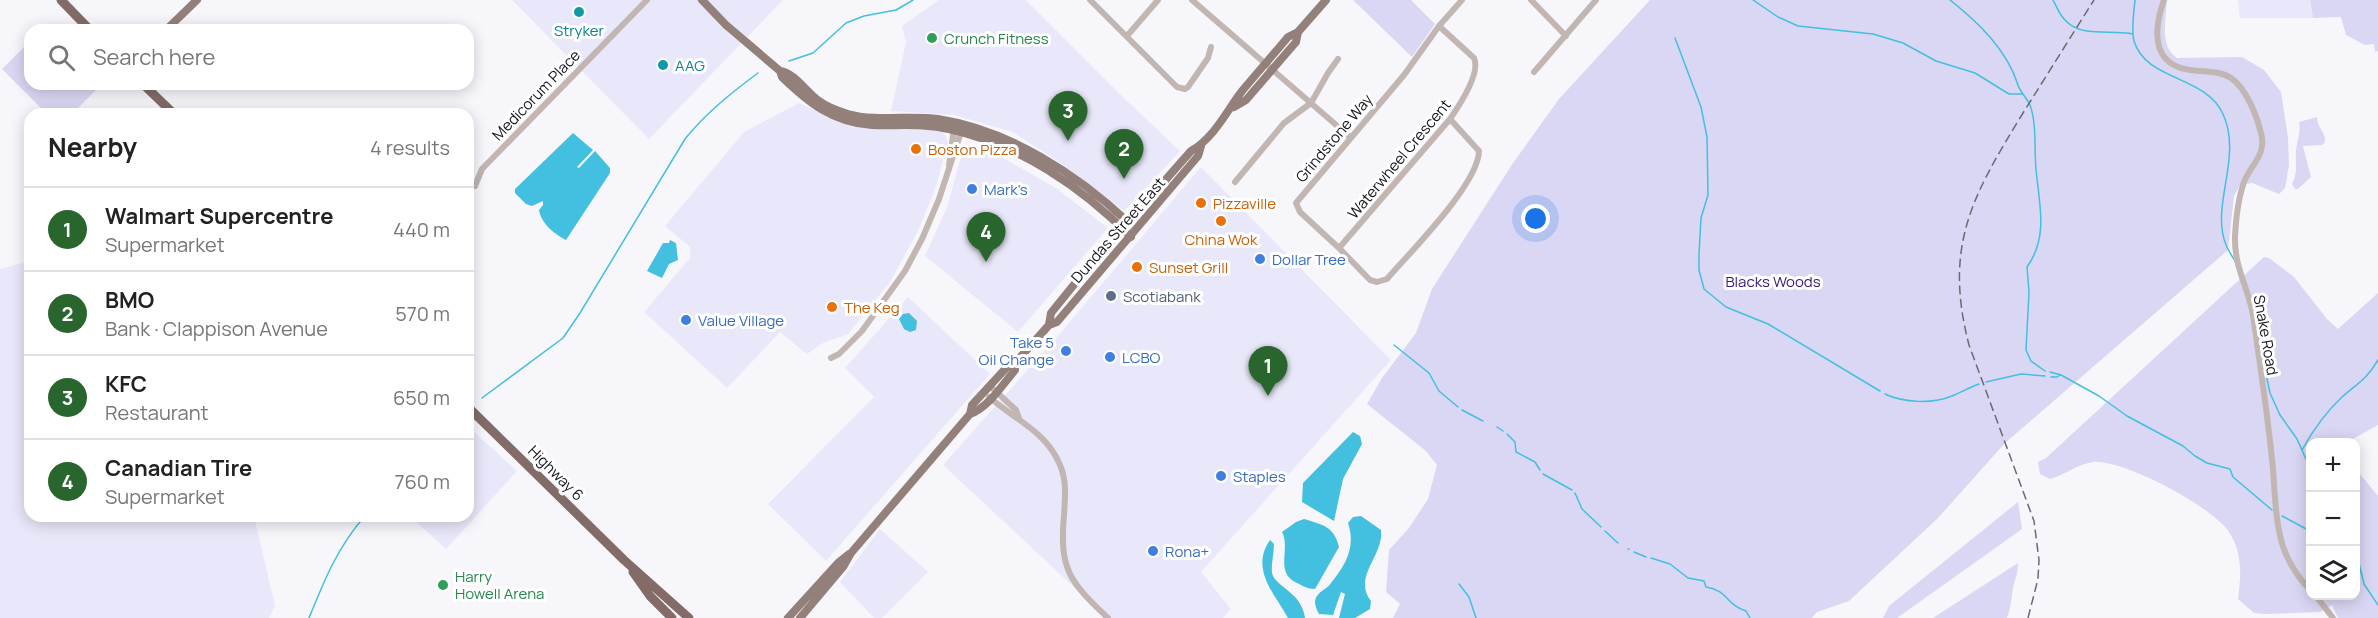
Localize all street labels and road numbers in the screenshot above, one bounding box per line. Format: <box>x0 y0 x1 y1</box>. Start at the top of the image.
street label: Medicorum Place <box>487 45 585 145</box>
street label: Grindstone Way <box>1291 89 1377 187</box>
street label: Waterwheel Crescent <box>1343 95 1455 223</box>
street label: Dundas Street East <box>1066 173 1170 287</box>
street label: Snake Road <box>2249 293 2283 377</box>
street label: Highway 6 <box>524 441 588 505</box>

